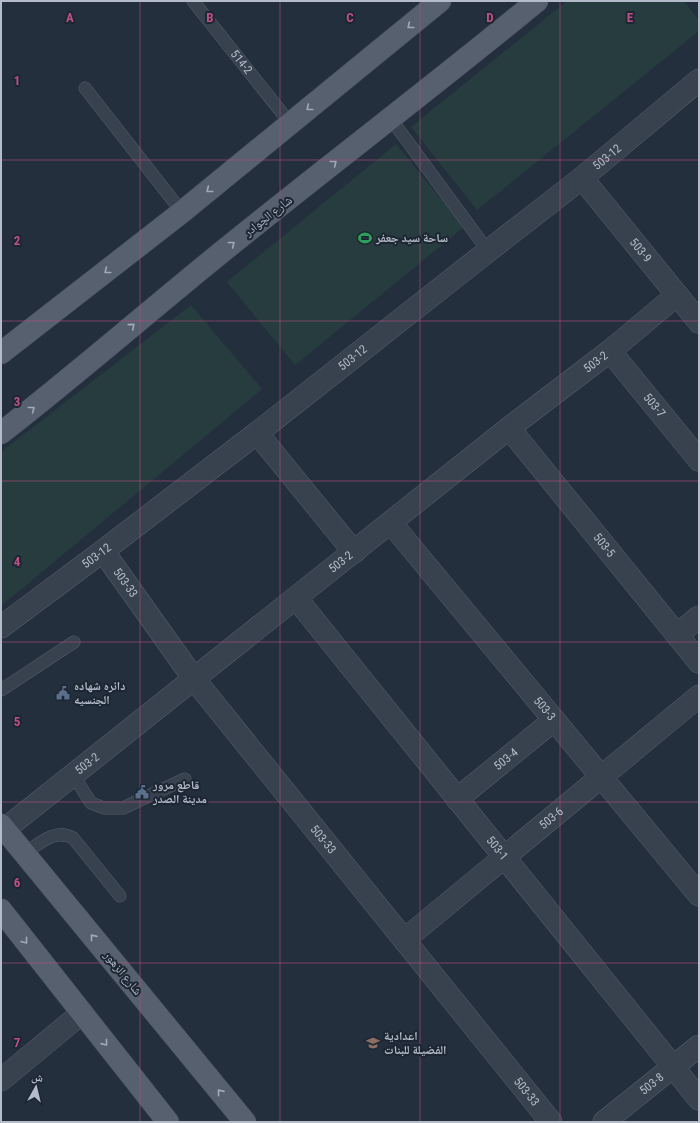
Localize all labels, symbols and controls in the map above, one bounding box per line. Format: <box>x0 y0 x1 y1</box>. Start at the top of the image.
text: A <box>66 10 74 25</box>
text: B <box>206 10 214 25</box>
text: C <box>346 10 354 25</box>
text: D <box>486 10 494 25</box>
text: E <box>627 10 634 25</box>
one-way arrow <box>407 21 415 28</box>
street label: 514-2 <box>228 47 255 77</box>
text: 1 <box>14 73 20 88</box>
one-way arrow <box>307 103 314 110</box>
street label: 503-12 <box>590 141 624 173</box>
one-way arrow <box>330 161 337 168</box>
one-way arrow <box>206 186 213 193</box>
street label: شارع الچوادر <box>240 193 295 240</box>
sports icon: ساحة سيد جعفر <box>357 230 373 246</box>
place label: ساحة سيد جعفر <box>375 231 448 245</box>
text: 2 <box>14 233 21 248</box>
street label: 503-9 <box>627 235 655 265</box>
one-way arrow <box>228 242 235 249</box>
one-way arrow <box>104 266 111 273</box>
one-way arrow <box>127 324 135 331</box>
street label: 503-12 <box>336 342 370 373</box>
street label: 503-2 <box>581 348 611 376</box>
street label: 503-7 <box>640 390 668 420</box>
text: 3 <box>14 394 20 409</box>
one-way arrow <box>27 407 34 414</box>
street label: 503-5 <box>590 530 618 560</box>
street label: 503-12 <box>79 540 114 571</box>
street label: 503-2 <box>326 548 356 576</box>
text: 4 <box>14 554 21 569</box>
street label: 503-33 <box>110 565 141 600</box>
place label: دائره شهاده الجنسيه <box>74 679 125 707</box>
public building icon: دائره شهاده الجنسيه <box>55 685 71 701</box>
street label: 503-3 <box>531 694 559 723</box>
text: 5 <box>14 714 21 729</box>
street label: 503-4 <box>491 745 521 773</box>
street label: 503-2 <box>72 750 102 777</box>
place label: قاطع مرور مدينة الصدر <box>152 778 207 806</box>
public building icon: قاطع مرور مدينة الصدر <box>134 784 150 800</box>
street label: 503-6 <box>536 804 566 832</box>
street label: 503-33 <box>308 822 339 857</box>
street label: 503-1 <box>483 833 511 863</box>
text: 6 <box>14 875 21 890</box>
one-way arrow <box>91 934 98 942</box>
one-way arrow <box>20 936 27 943</box>
street label: شارع الزهور <box>100 948 145 998</box>
place label: اعدادية الفضيلة للبنات <box>384 1029 446 1057</box>
text: 7 <box>14 1035 21 1050</box>
school or university icon: اعدادية الفضيلة للبنات <box>365 1035 381 1051</box>
one-way arrow <box>101 1038 108 1046</box>
north arrow <box>16 1067 56 1107</box>
text: ش <box>30 1070 44 1086</box>
street label: 503-8 <box>637 1070 666 1098</box>
street label: 503-33 <box>511 1075 542 1109</box>
one-way arrow <box>217 1089 224 1096</box>

